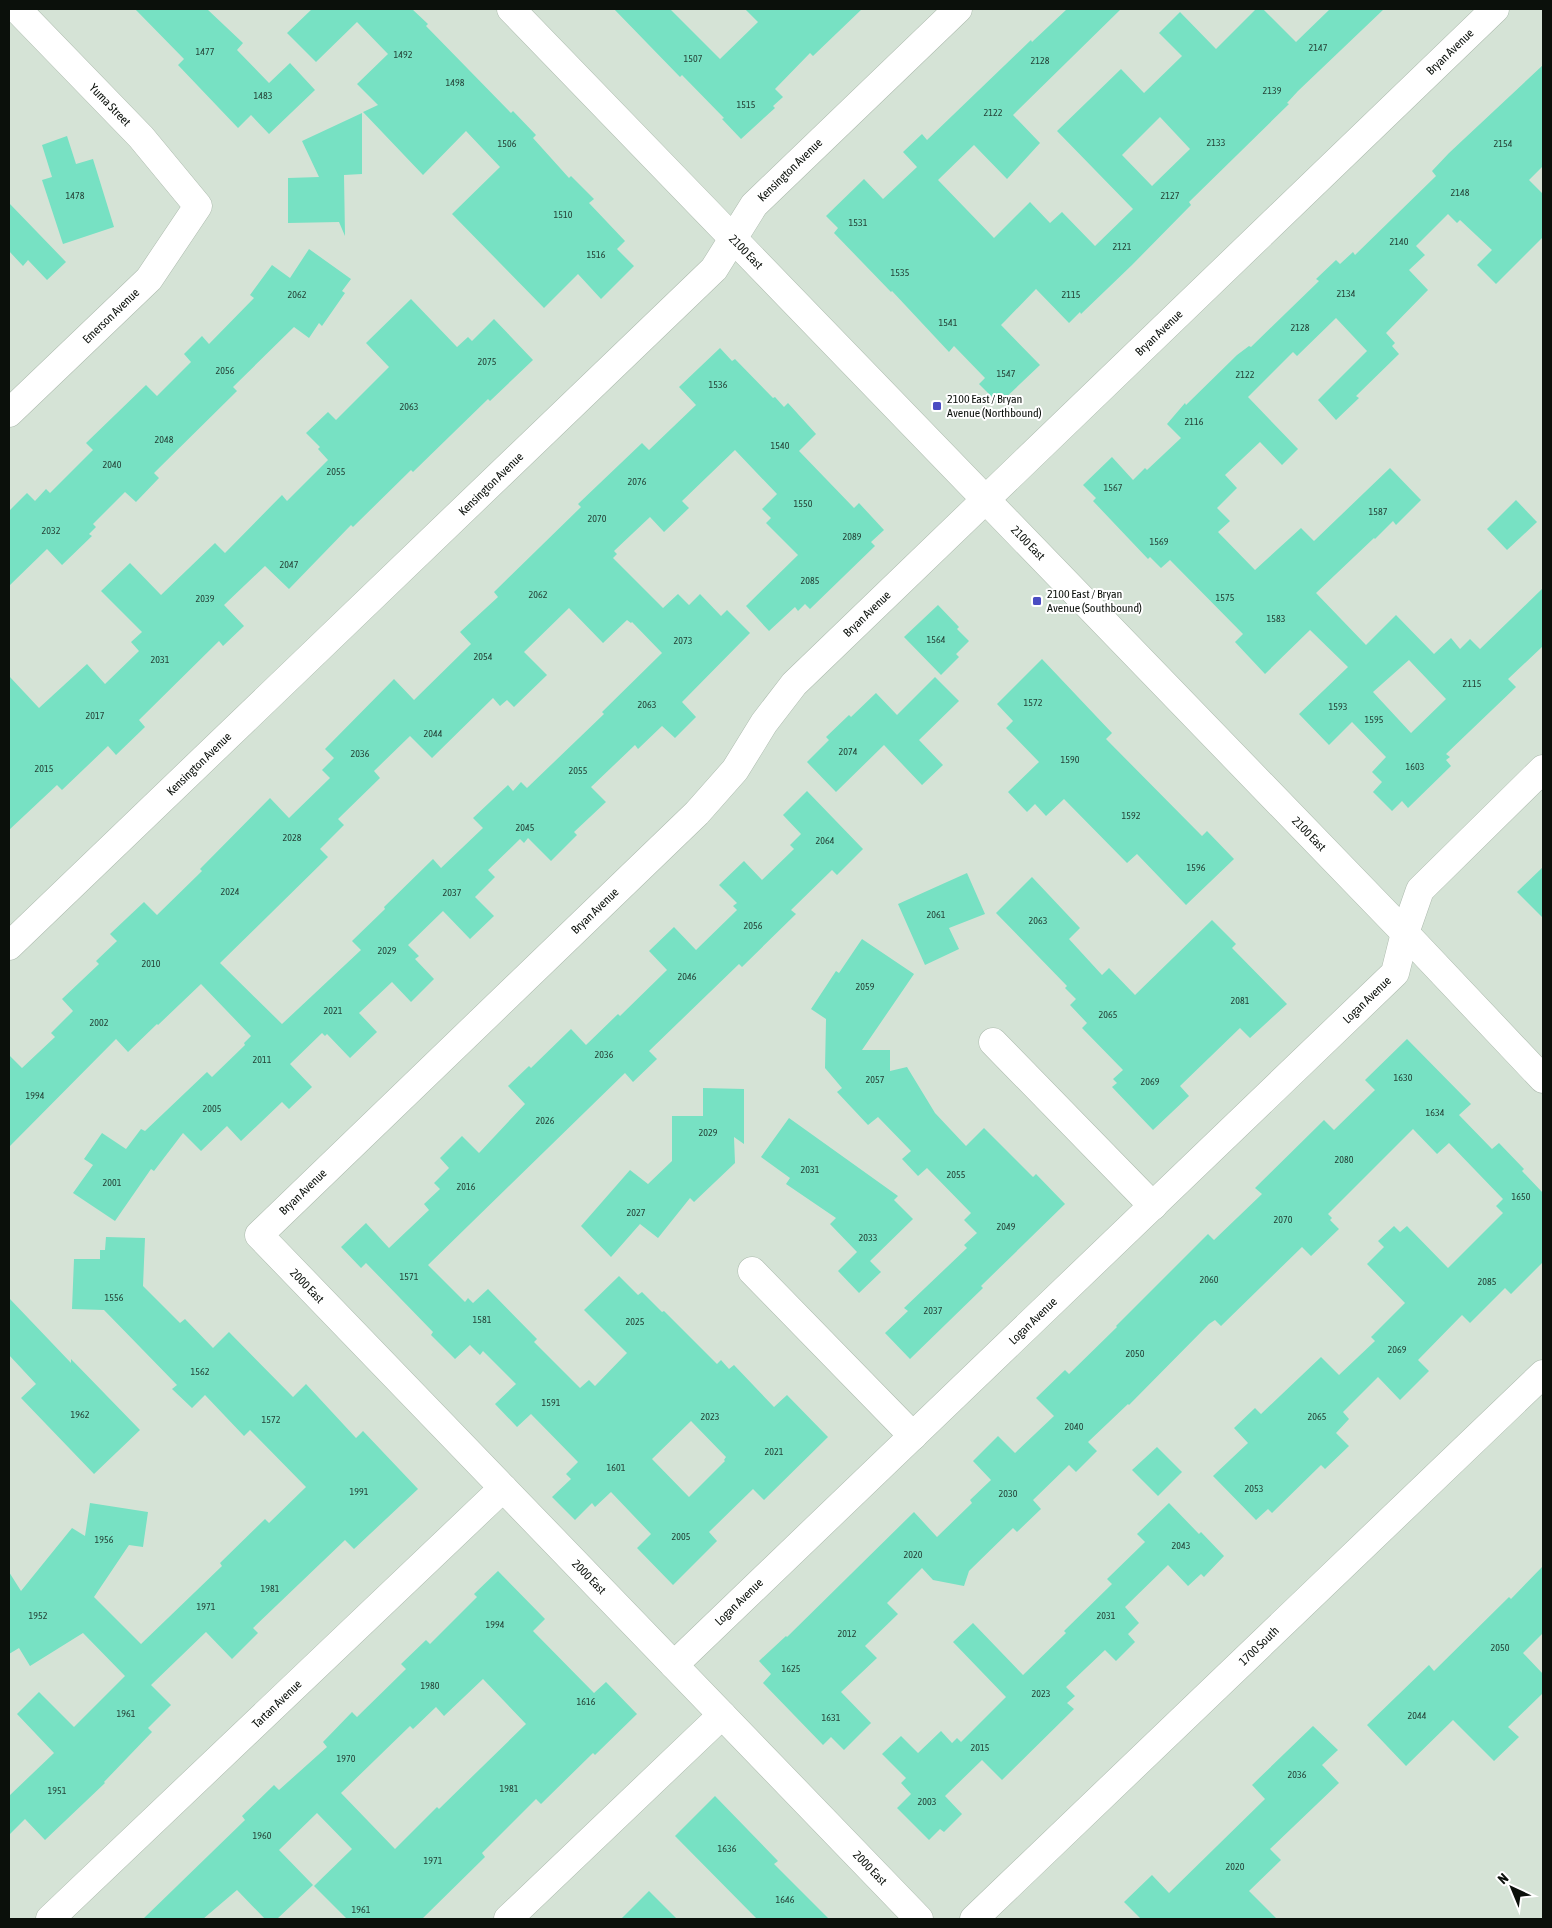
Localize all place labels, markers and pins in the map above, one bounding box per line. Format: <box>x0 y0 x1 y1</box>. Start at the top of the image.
place label: 2100 East / Bryan Avenue (Northbound) <box>947 392 1042 420</box>
marker: 2100 East / Bryan Avenue (Northbound) <box>931 400 943 412</box>
place label: 2100 East / Bryan Avenue (Southbound) <box>1047 587 1142 615</box>
marker: 2100 East / Bryan Avenue (Southbound) <box>1031 595 1043 607</box>

